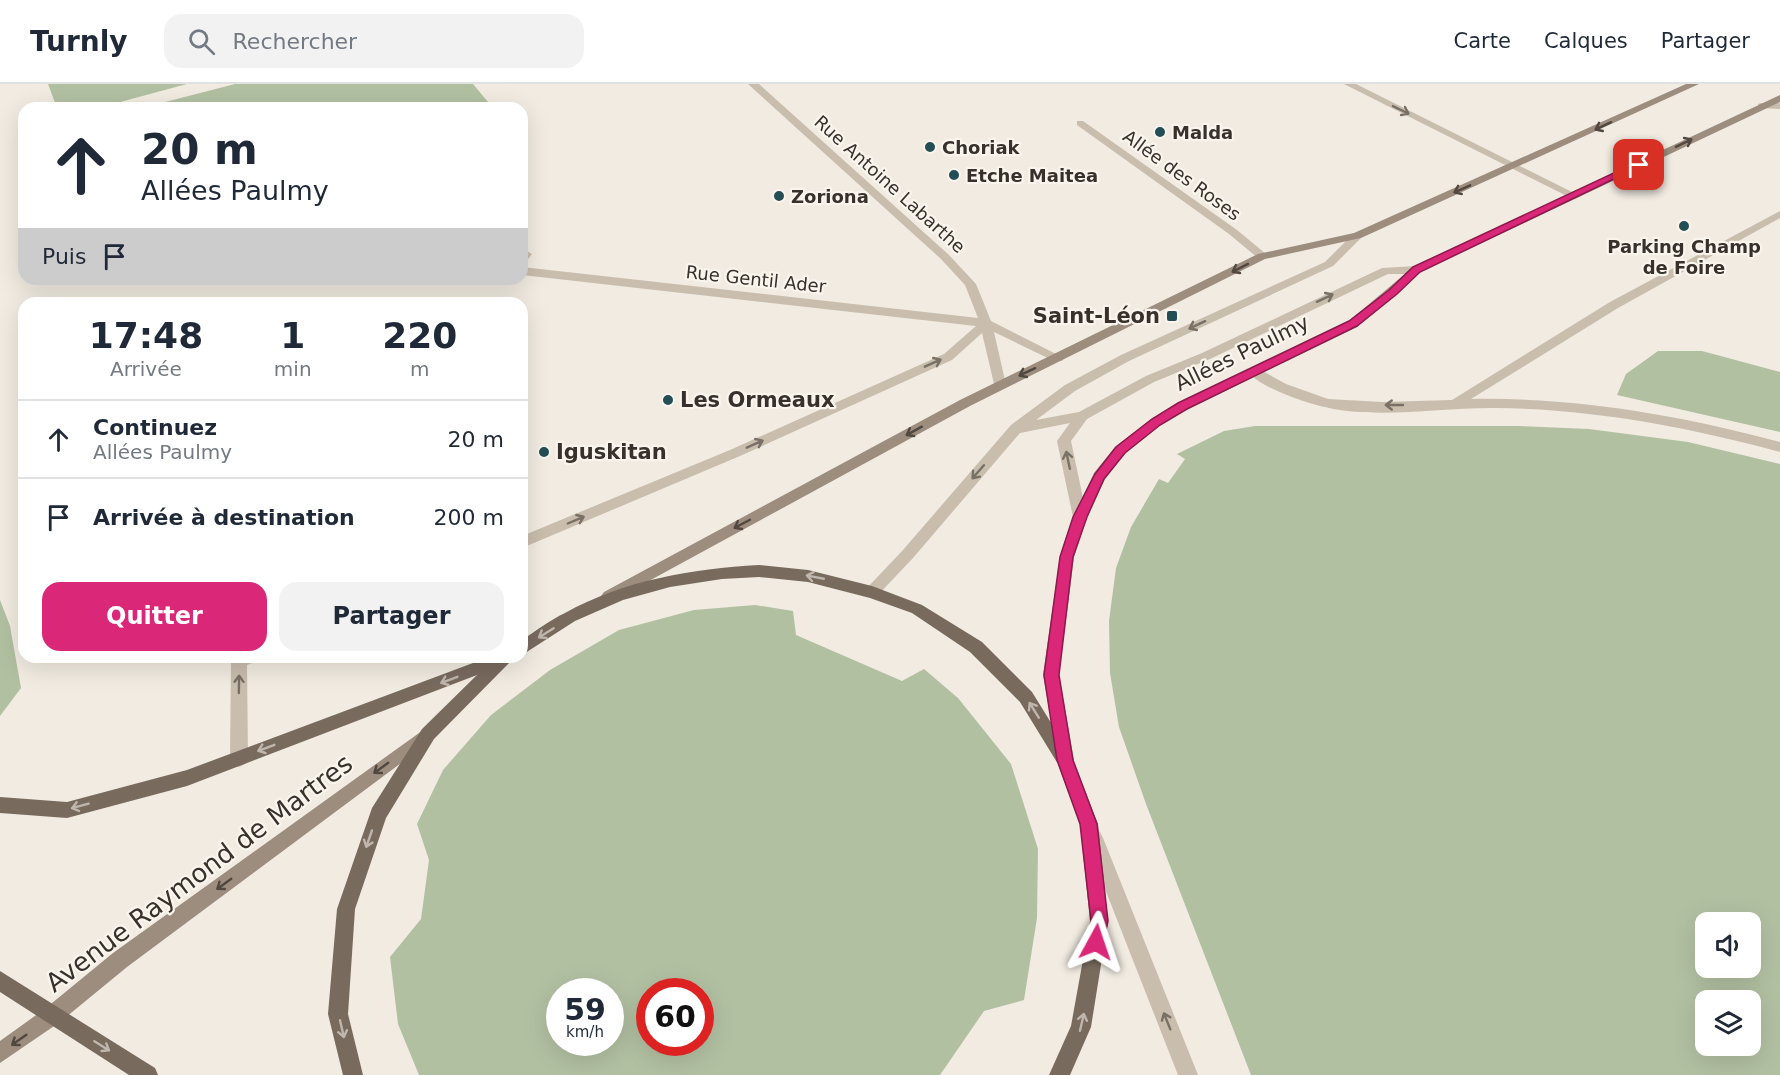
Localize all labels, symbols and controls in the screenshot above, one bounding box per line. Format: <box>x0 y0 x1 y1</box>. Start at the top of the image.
search box <box>164 14 584 68</box>
text: Turnly <box>30 25 128 58</box>
icon: search <box>185 25 218 58</box>
text: Rechercher <box>233 29 357 54</box>
text: Carte <box>1454 29 1511 53</box>
text: Calques <box>1544 29 1628 53</box>
text: Partager <box>1661 29 1750 53</box>
one-way arrow <box>1392 104 1410 116</box>
street label: Rue Antoine Labarthe <box>810 111 970 257</box>
one-way arrow <box>1594 121 1612 133</box>
place label: Malda <box>1172 122 1233 143</box>
text: 20 m <box>141 125 258 174</box>
street label: Allée des Roses <box>1119 125 1245 225</box>
marker: Malda <box>1153 125 1167 139</box>
icon: ahead <box>42 126 120 204</box>
place label: Choriak <box>942 137 1021 158</box>
one-way arrow <box>1675 137 1693 149</box>
pin <box>1613 139 1664 190</box>
marker: Choriak <box>923 140 937 154</box>
icon: arrive <box>1622 148 1655 181</box>
place label: Etche Maitea <box>966 165 1098 186</box>
marker: Etche Maitea <box>947 168 961 182</box>
text: Allées Paulmy <box>141 175 329 206</box>
one-way arrow <box>1454 183 1472 195</box>
place label: Zoriona <box>791 186 869 207</box>
marker: Zoriona <box>772 189 786 203</box>
marker: Parking Champ de Foire <box>1677 219 1691 233</box>
place label: Parking Champ de Foire <box>1607 236 1761 278</box>
icon: arrive <box>98 240 131 273</box>
text: Puis <box>42 244 86 269</box>
street label: Rue Gentil Ader <box>685 261 828 297</box>
one-way arrow <box>1232 262 1249 274</box>
one-way arrow <box>1316 292 1334 304</box>
place label: Saint-Léon <box>1033 304 1160 328</box>
marker: Saint-Léon <box>1165 309 1179 323</box>
street label: Allées Paulmy <box>1171 310 1313 396</box>
text: 17:48 <box>89 315 203 356</box>
text: 1 <box>280 315 305 356</box>
text: 220 <box>382 315 457 356</box>
one-way arrow <box>1188 320 1206 332</box>
text: Arrivée <box>110 357 182 381</box>
text: min <box>274 357 312 381</box>
text: m <box>410 357 430 381</box>
one-way arrow <box>924 357 942 369</box>
one-way arrow <box>1019 367 1037 379</box>
place label: Les Ormeaux <box>680 388 835 412</box>
marker: Les Ormeaux <box>661 393 675 407</box>
one-way arrow <box>1385 399 1405 411</box>
text: Continuez <box>93 415 217 440</box>
icon: ahead <box>42 423 75 456</box>
one-way arrow <box>906 425 923 437</box>
text: 20 m <box>448 427 504 452</box>
one-way arrow <box>746 437 764 449</box>
text: Allées Paulmy <box>93 440 232 464</box>
place label: Iguskitan <box>556 440 667 464</box>
marker: Iguskitan <box>537 445 551 459</box>
one-way arrow <box>1062 451 1073 470</box>
one-way arrow <box>971 464 985 479</box>
icon: arrive <box>42 501 75 534</box>
text: Arrivée à destination <box>93 505 355 530</box>
text: 200 m <box>434 505 504 530</box>
one-way arrow <box>566 514 585 525</box>
one-way arrow <box>734 519 752 530</box>
one-way arrow <box>806 571 825 582</box>
button: Quitter <box>42 582 267 651</box>
button: Partager <box>279 582 504 651</box>
one-way arrow <box>538 627 555 639</box>
one-way arrow <box>233 674 245 694</box>
one-way arrow <box>440 675 459 686</box>
one-way arrow <box>1028 702 1040 719</box>
one-way arrow <box>257 744 276 755</box>
street label: Avenue Raymond de Martres <box>40 748 358 998</box>
one-way arrow <box>374 762 390 774</box>
one-way arrow <box>71 801 90 812</box>
one-way arrow <box>363 829 374 848</box>
one-way arrow <box>217 877 233 890</box>
position arrow <box>1064 910 1128 974</box>
map controls <box>1695 912 1761 1056</box>
button: sound <box>1695 912 1761 978</box>
speed limit sign: 60 <box>636 978 714 1056</box>
button: layers <box>1695 990 1761 1056</box>
text: 59 <box>564 992 606 1027</box>
one-way arrow <box>1076 1012 1088 1031</box>
one-way arrow <box>1160 1012 1171 1030</box>
one-way arrow <box>337 1020 349 1039</box>
text: km/h <box>566 1023 604 1041</box>
one-way arrow <box>11 1033 27 1046</box>
one-way arrow <box>93 1041 110 1053</box>

